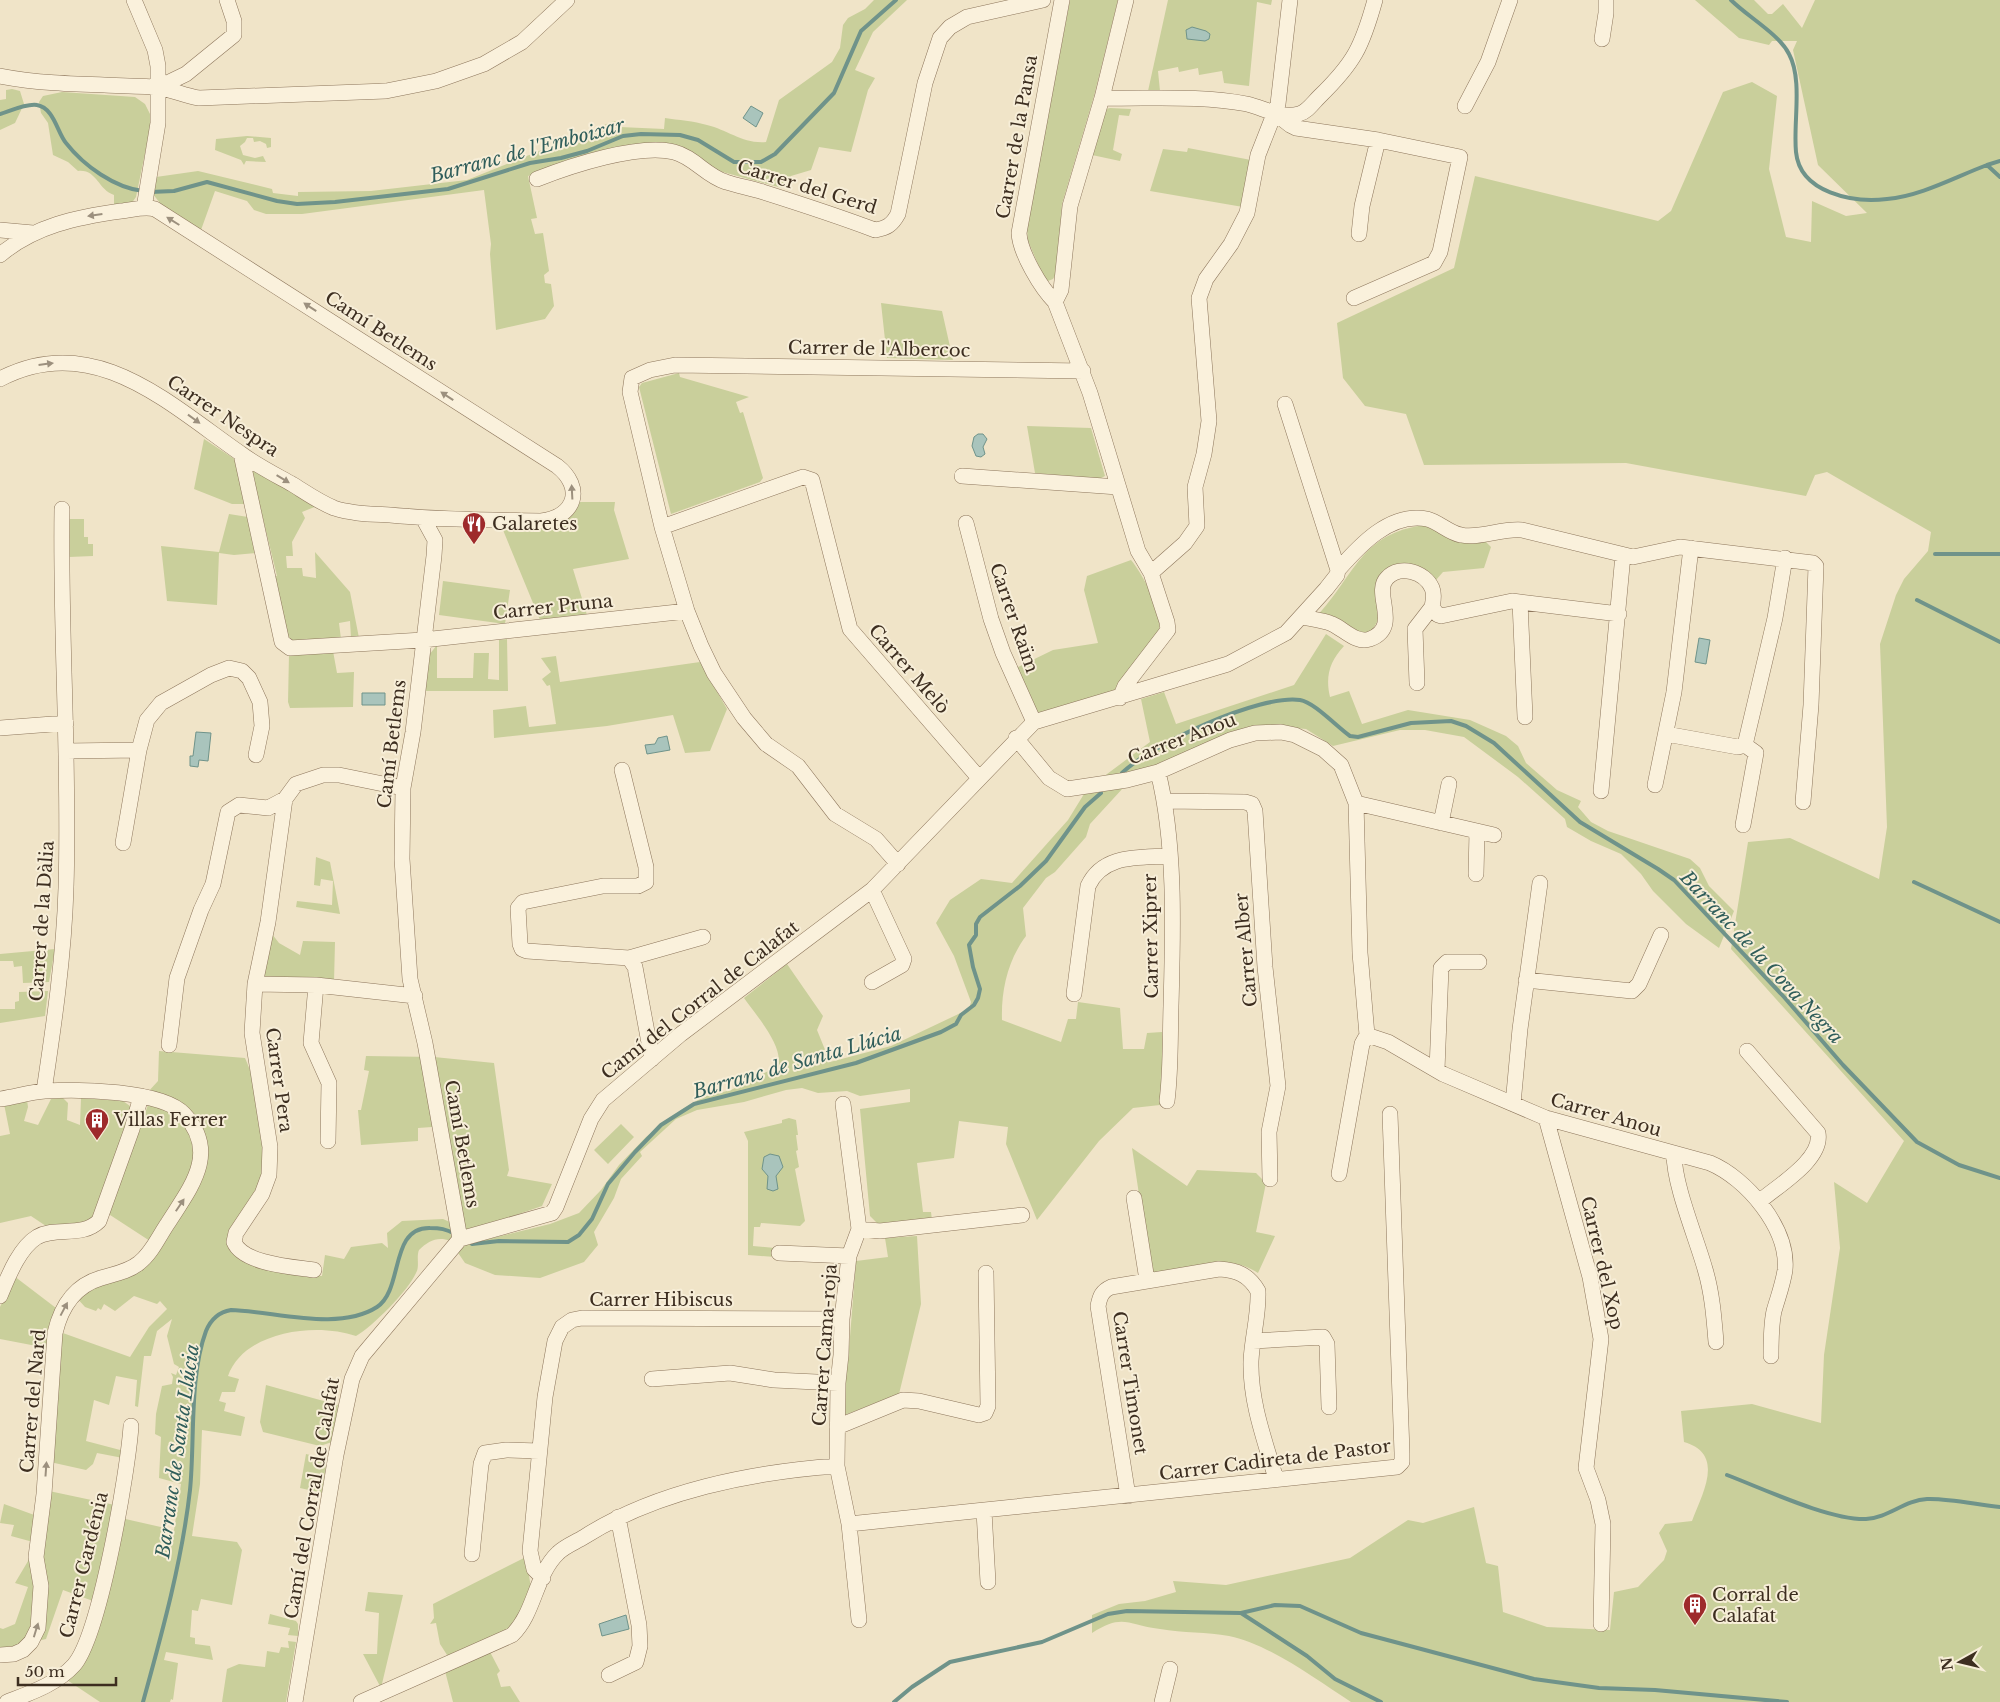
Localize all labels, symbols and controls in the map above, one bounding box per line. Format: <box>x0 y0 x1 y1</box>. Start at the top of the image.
street label: Carrer de la Pansa <box>992 53 1042 221</box>
water label: Barranc de l'Emboixar <box>426 113 628 188</box>
street label: Carrer del Gerd <box>734 155 880 219</box>
one-way arrow <box>87 211 103 219</box>
one-way arrow <box>166 216 179 226</box>
street label: Camí Betlems <box>321 286 441 376</box>
one-way arrow <box>304 303 317 312</box>
street label: Carrer de l'Albercoc <box>788 336 971 362</box>
one-way arrow <box>38 360 54 368</box>
street label: Carrer Nespra <box>163 371 283 461</box>
one-way arrow <box>440 391 453 401</box>
one-way arrow <box>187 414 200 425</box>
one-way arrow <box>276 475 291 483</box>
one-way arrow <box>567 484 575 500</box>
restaurant icon: Galaretes <box>461 511 487 545</box>
place label: Galaretes <box>492 513 577 535</box>
street label: Carrer Raïm <box>985 560 1043 676</box>
street label: Carrer Pruna <box>492 590 614 624</box>
street label: Carrer Melò <box>864 619 954 719</box>
street label: Camí Betlems <box>373 678 411 810</box>
street label: Carrer Anou <box>1125 708 1239 770</box>
street label: Carrer de la Dàlia <box>25 840 59 1002</box>
water label: Barranc de la Cova Negra <box>1675 865 1848 1049</box>
street label: Carrer Xiprer <box>1139 873 1163 999</box>
street label: Carrer Alber <box>1230 892 1262 1008</box>
street label: Camí del Corral de Calafat <box>597 916 803 1084</box>
water label: Barranc de Santa Llúcia <box>689 1022 904 1104</box>
street label: Carrer Pera <box>261 1026 297 1134</box>
street label: Camí Betlems <box>440 1078 484 1210</box>
street label: Carrer Anou <box>1548 1089 1664 1141</box>
building icon: Villas Ferrer <box>84 1107 110 1141</box>
place label: Villas Ferrer <box>113 1109 227 1131</box>
street label: Carrer del Xop <box>1576 1194 1628 1332</box>
one-way arrow <box>175 1198 185 1212</box>
street label: Carrer Cama-roja <box>808 1263 842 1427</box>
street label: Carrer Hibiscus <box>589 1289 733 1311</box>
one-way arrow <box>59 1302 68 1315</box>
street label: Carrer Timonet <box>1108 1310 1152 1457</box>
street label: Carrer del Nard <box>16 1328 50 1474</box>
water label: Barranc de Santa Llúcia <box>151 1342 204 1561</box>
street label: Camí del Corral de Calafat <box>280 1375 344 1621</box>
street label: Carrer Cadireta de Pastor <box>1158 1435 1392 1485</box>
one-way arrow <box>42 1461 50 1477</box>
street label: Carrer Gardénia <box>55 1490 113 1640</box>
place label: Corral de Calafat <box>1712 1584 1799 1627</box>
building icon: Corral de Calafat <box>1682 1592 1708 1626</box>
one-way arrow <box>33 1622 41 1637</box>
north arrow <box>1935 1637 1985 1687</box>
scale bar <box>18 1654 115 1686</box>
text: N <box>1937 1656 1957 1672</box>
text: 50 m <box>25 1662 65 1681</box>

